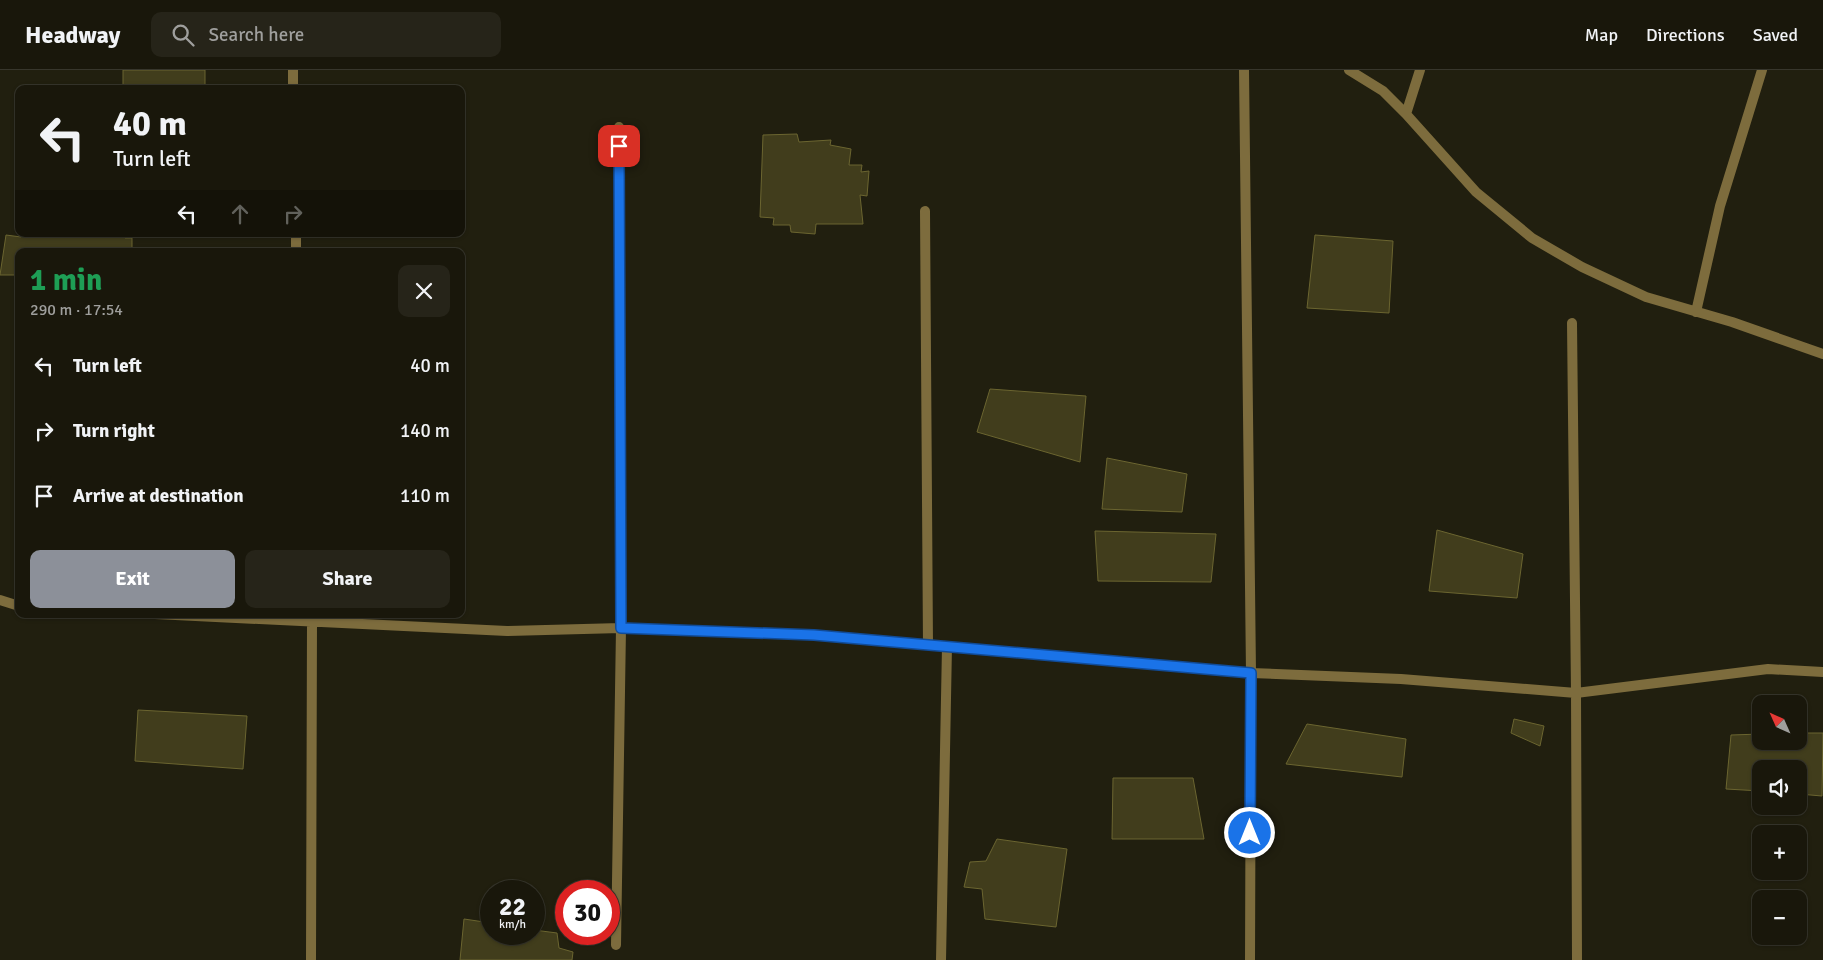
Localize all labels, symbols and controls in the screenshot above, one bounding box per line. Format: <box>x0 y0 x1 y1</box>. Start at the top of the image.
search box <box>151 12 501 57</box>
text: Headway <box>25 20 121 50</box>
icon: search <box>169 21 197 49</box>
text: Search here <box>209 23 304 47</box>
text: Map <box>1585 24 1618 46</box>
text: Directions <box>1646 24 1725 46</box>
text: Saved <box>1753 24 1798 46</box>
text: 40 m <box>113 102 187 145</box>
icon: left <box>30 105 95 170</box>
pin <box>598 125 640 167</box>
icon: arrive <box>605 132 633 160</box>
text: Turn left <box>113 145 191 172</box>
icon: left <box>173 200 201 228</box>
icon: ahead <box>226 200 254 228</box>
icon: right <box>279 200 307 228</box>
text: 1 min <box>30 262 102 299</box>
button: close <box>398 265 450 317</box>
text: 290 m · 17:54 <box>30 300 123 320</box>
icon: left <box>30 352 58 380</box>
text: Turn left <box>73 354 142 378</box>
text: 40 m <box>410 354 450 378</box>
icon: right <box>30 417 58 445</box>
text: Turn right <box>73 419 155 443</box>
text: 140 m <box>400 419 450 443</box>
icon: arrive <box>30 482 58 510</box>
text: Arrive at destination <box>73 484 244 508</box>
text: 110 m <box>400 484 450 508</box>
button: Exit <box>30 550 235 608</box>
button: Share <box>245 550 450 608</box>
north arrow <box>1752 695 1808 750</box>
map controls <box>1752 695 1807 945</box>
button: sound <box>1752 760 1807 815</box>
position arrow <box>1223 806 1275 858</box>
button: + <box>1752 825 1807 880</box>
speed limit sign: 30 <box>555 880 620 945</box>
button: − <box>1752 890 1807 945</box>
text: 22 <box>499 891 526 922</box>
text: km/h <box>499 917 526 932</box>

